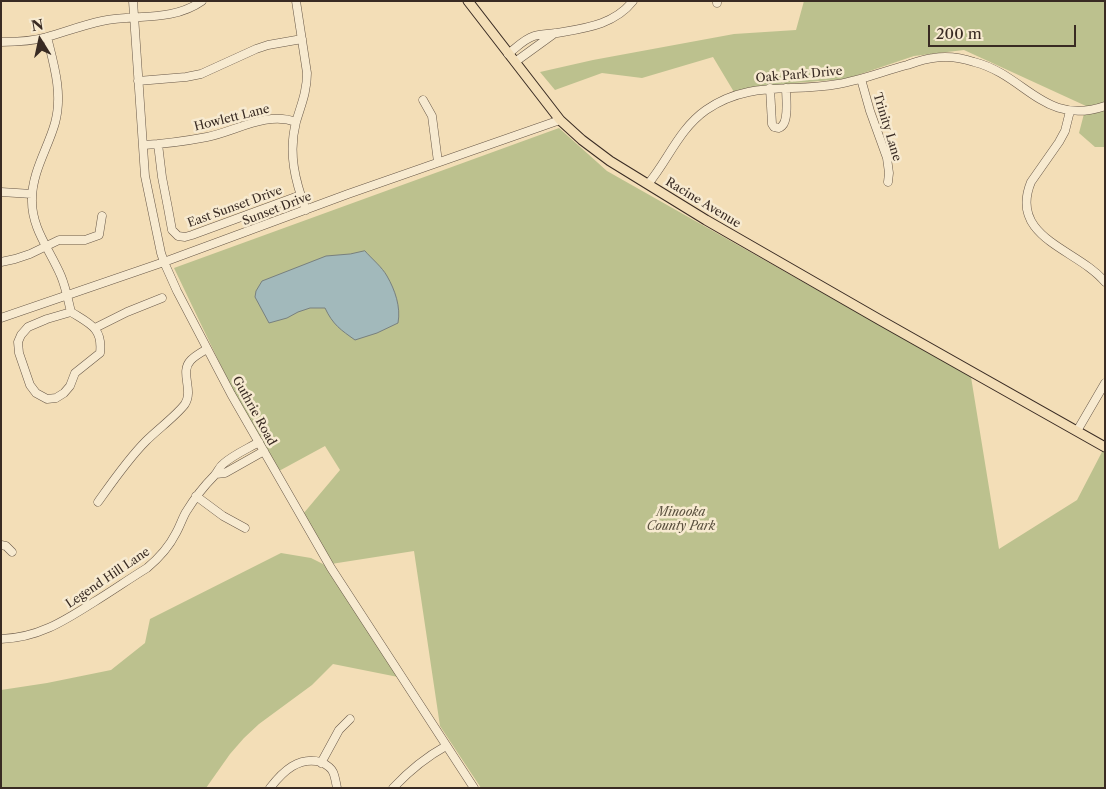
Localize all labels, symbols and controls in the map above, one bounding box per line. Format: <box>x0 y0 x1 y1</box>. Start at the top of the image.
north arrow <box>15 15 65 65</box>
text: N <box>30 15 45 35</box>
scale bar <box>931 15 1078 47</box>
text: 200 m <box>936 24 982 43</box>
street label: Oak Park Drive <box>755 64 843 86</box>
street label: Trinity Lane <box>870 91 904 163</box>
street label: Howlett Lane <box>193 102 271 134</box>
street label: Racine Avenue <box>663 175 743 231</box>
street label: East Sunset Drive <box>186 183 284 231</box>
street label: Sunset Drive <box>241 189 313 229</box>
street label: Guthrie Road <box>229 374 279 448</box>
park label: Minooka County Park <box>647 506 715 534</box>
street label: Legend Hill Lane <box>63 545 153 611</box>

